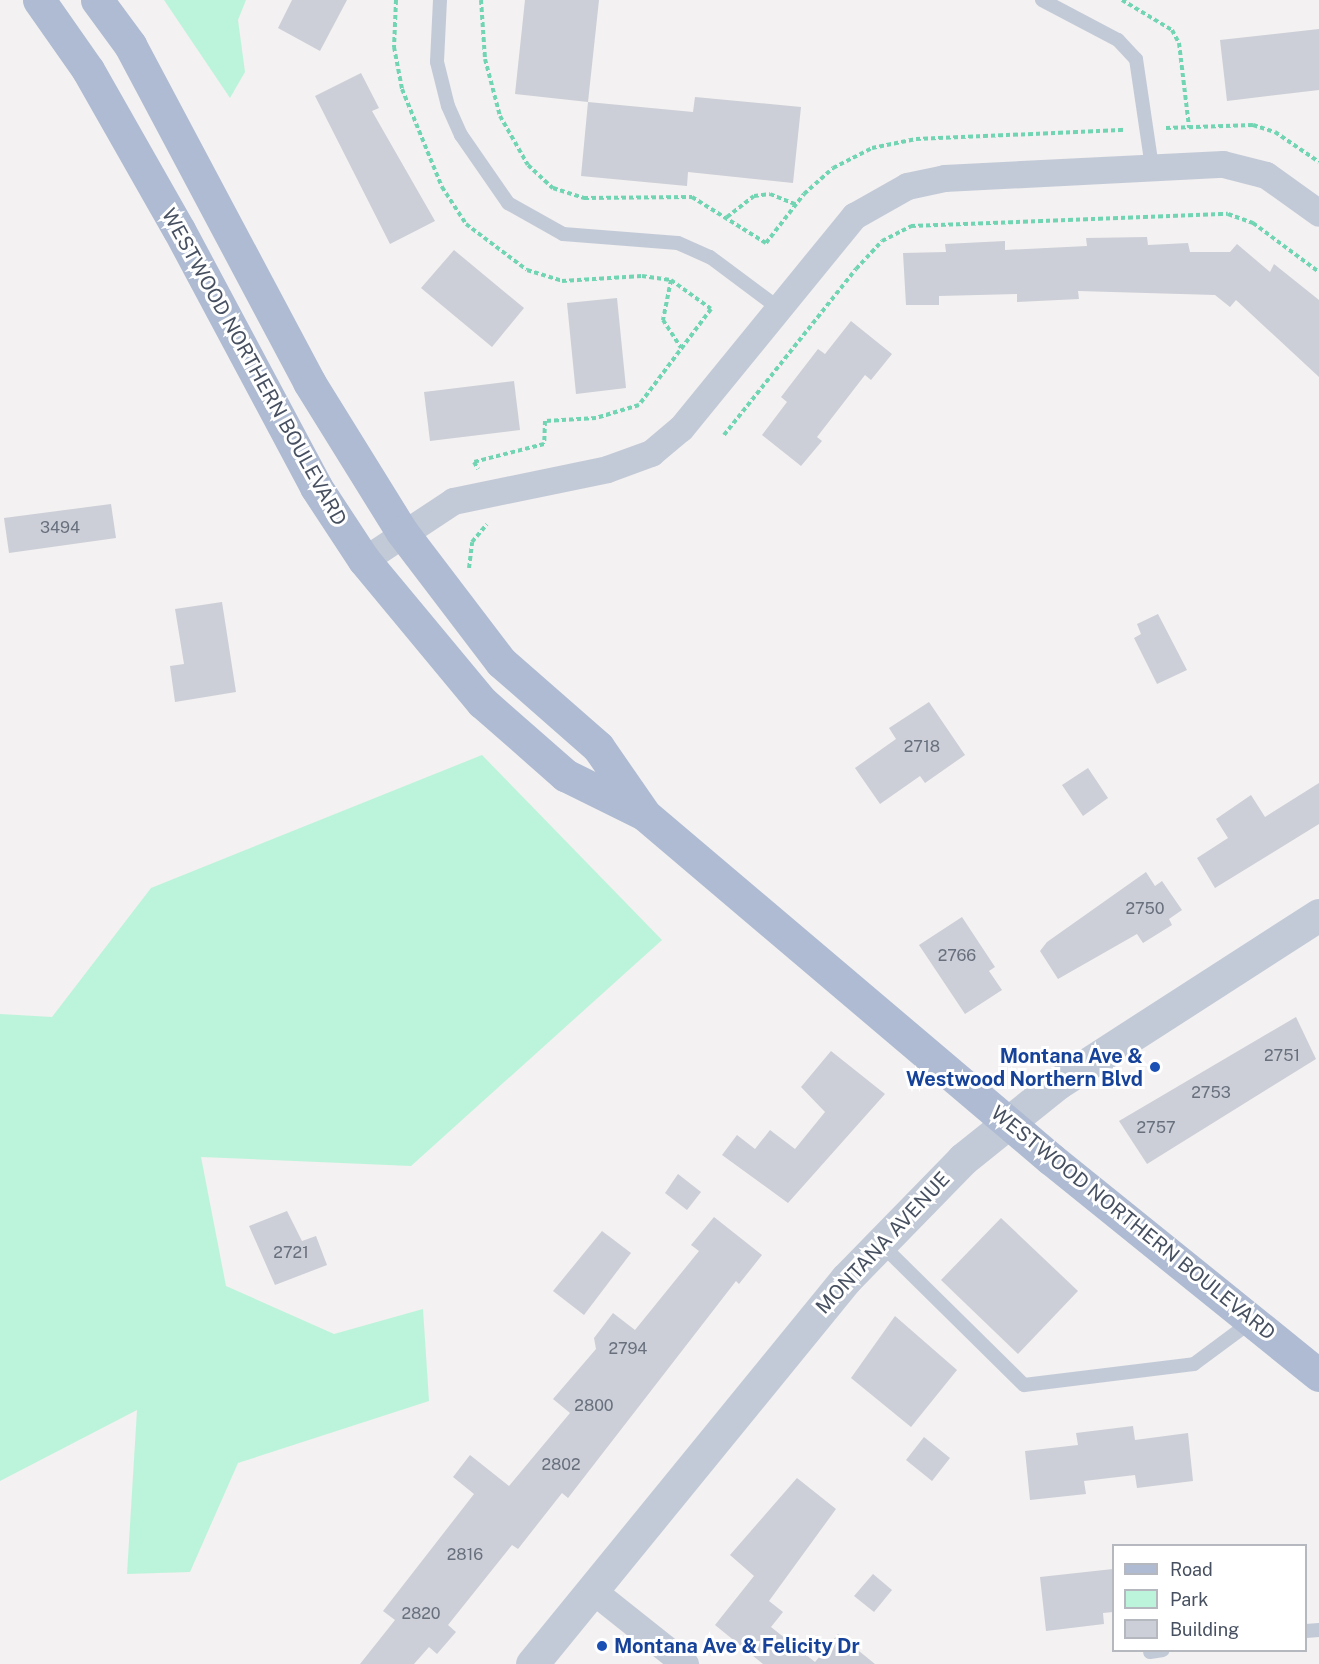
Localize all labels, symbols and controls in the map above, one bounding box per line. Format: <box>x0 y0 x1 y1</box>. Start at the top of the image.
street label: WESTWOOD NORTHERN BOULEVARD <box>157 204 351 530</box>
house number: 3494 <box>40 518 80 538</box>
house number: 2718 <box>904 737 940 757</box>
house number: 2750 <box>1125 899 1165 919</box>
house number: 2766 <box>938 946 976 966</box>
place label: Montana Ave & Westwood Northern Blvd <box>906 1044 1143 1091</box>
house number: 2751 <box>1264 1046 1300 1066</box>
marker: Montana Ave & Westwood Northern Blvd <box>1148 1060 1162 1074</box>
house number: 2753 <box>1191 1083 1231 1103</box>
street label: WESTWOOD NORTHERN BOULEVARD <box>986 1101 1280 1345</box>
house number: 2757 <box>1137 1118 1175 1138</box>
street label: MONTANA AVENUE <box>811 1167 955 1319</box>
house number: 2721 <box>273 1243 309 1263</box>
house number: 2794 <box>609 1339 647 1359</box>
house number: 2800 <box>574 1396 614 1416</box>
house number: 2802 <box>541 1455 581 1475</box>
legend <box>1112 1544 1307 1652</box>
house number: 2816 <box>447 1545 483 1565</box>
text: Road <box>1170 1559 1213 1580</box>
text: Park <box>1170 1589 1208 1610</box>
house number: 2820 <box>401 1604 441 1624</box>
text: Building <box>1170 1619 1239 1640</box>
place label: Montana Ave & Felicity Dr <box>614 1634 860 1658</box>
marker: Montana Ave & Felicity Dr <box>595 1639 609 1653</box>

